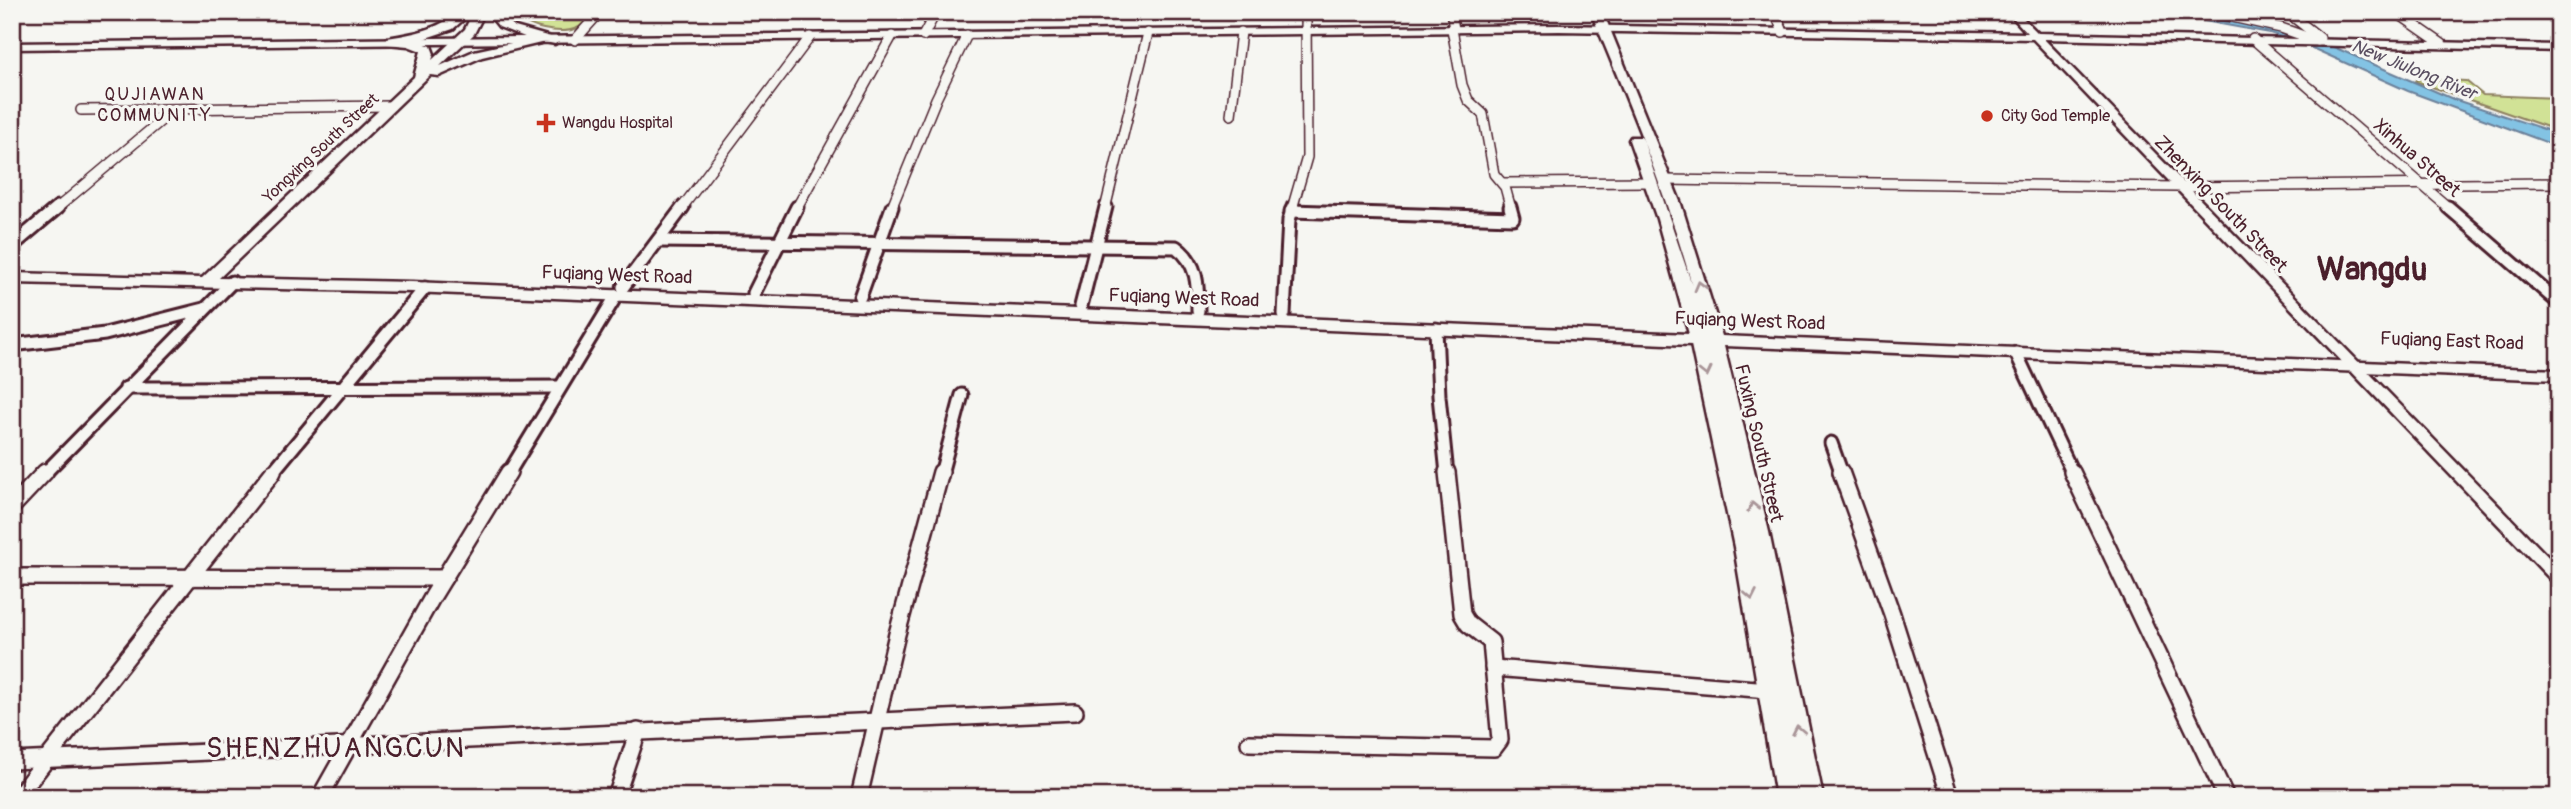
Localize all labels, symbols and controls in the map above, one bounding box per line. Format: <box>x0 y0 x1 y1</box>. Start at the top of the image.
water label: New Jiulong River <box>2348 35 2482 106</box>
district label: QUJIAWAN COMMUNITY <box>97 83 213 127</box>
street label: Yongxing South Street <box>258 89 384 208</box>
place label: City God Temple <box>2001 106 2110 126</box>
marker: City God Temple <box>1979 108 1995 124</box>
marker: Wangdu Hospital <box>536 113 556 133</box>
place label: Wangdu Hospital <box>562 113 673 133</box>
street label: Xinhua Street <box>2368 114 2466 203</box>
street label: Zhenxing South Street <box>2149 130 2293 278</box>
district label: Wangdu <box>2317 249 2427 290</box>
street label: Fuqiang West Road <box>541 260 693 290</box>
one-way arrow <box>1694 280 1708 292</box>
street label: Fuqiang West Road <box>1108 283 1260 313</box>
street label: Fuqiang West Road <box>1674 306 1826 336</box>
street label: Fuqiang East Road <box>2379 326 2525 356</box>
street label: Fuxing South Street <box>1729 362 1789 525</box>
one-way arrow <box>1698 366 1712 378</box>
one-way arrow <box>1746 501 1761 513</box>
one-way arrow <box>1743 589 1758 601</box>
one-way arrow <box>1791 724 1806 736</box>
district label: SHENZHUANGCUN <box>206 731 466 766</box>

